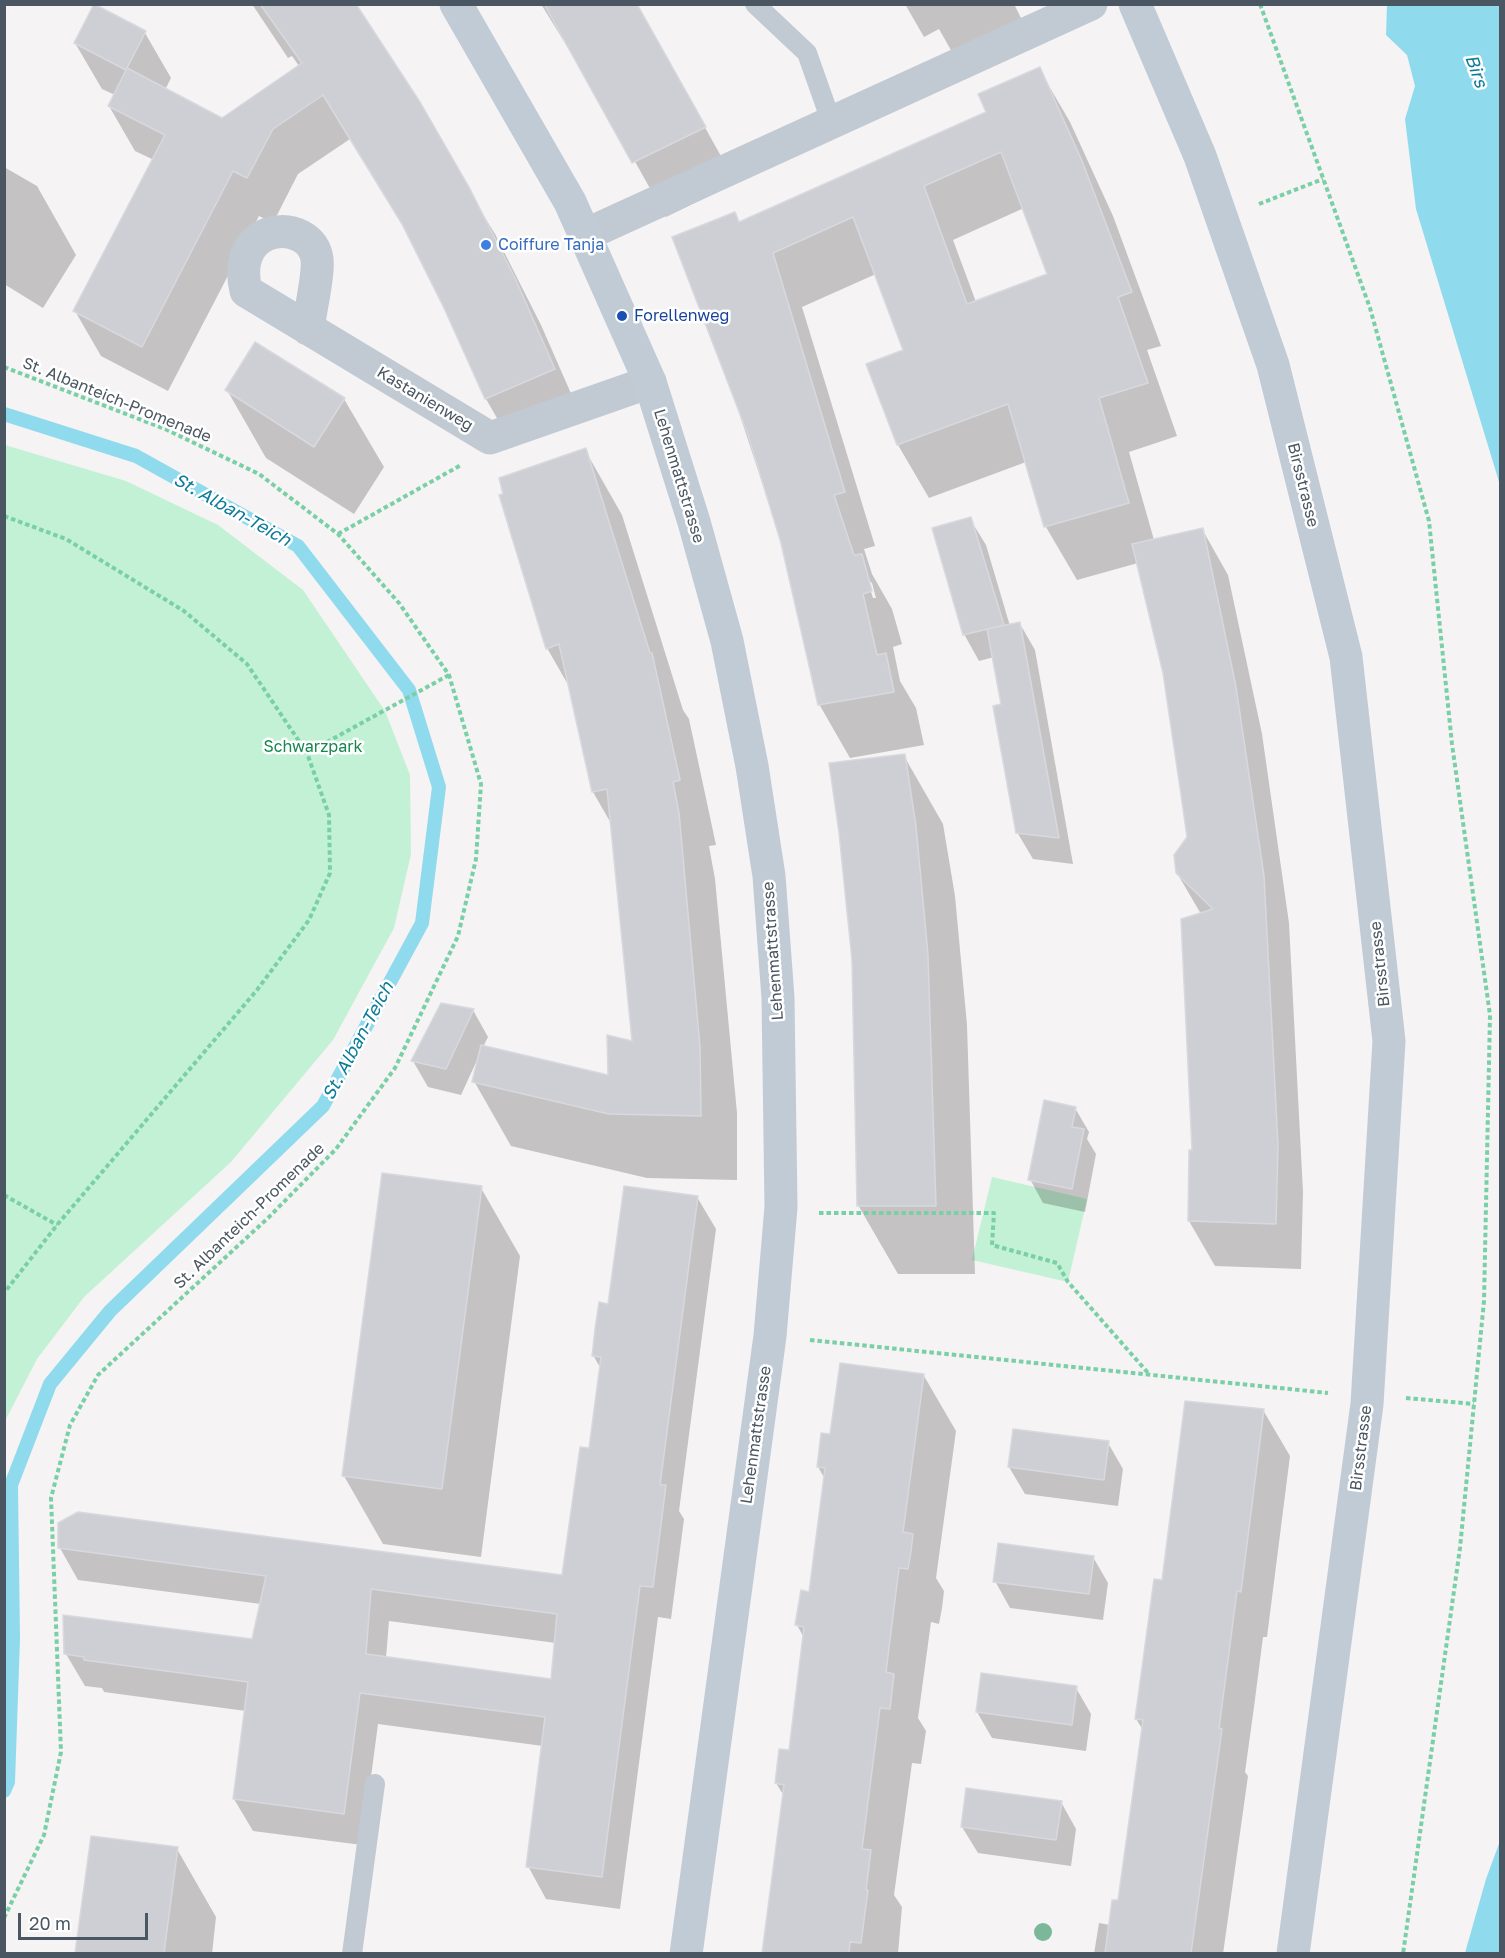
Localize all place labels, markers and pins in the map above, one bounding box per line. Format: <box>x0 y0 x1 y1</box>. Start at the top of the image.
place label: Coiffure Tanja <box>498 235 604 255</box>
marker: Coiffure Tanja <box>479 238 493 252</box>
place label: Forellenweg <box>634 306 729 326</box>
marker: Forellenweg <box>615 309 629 323</box>

